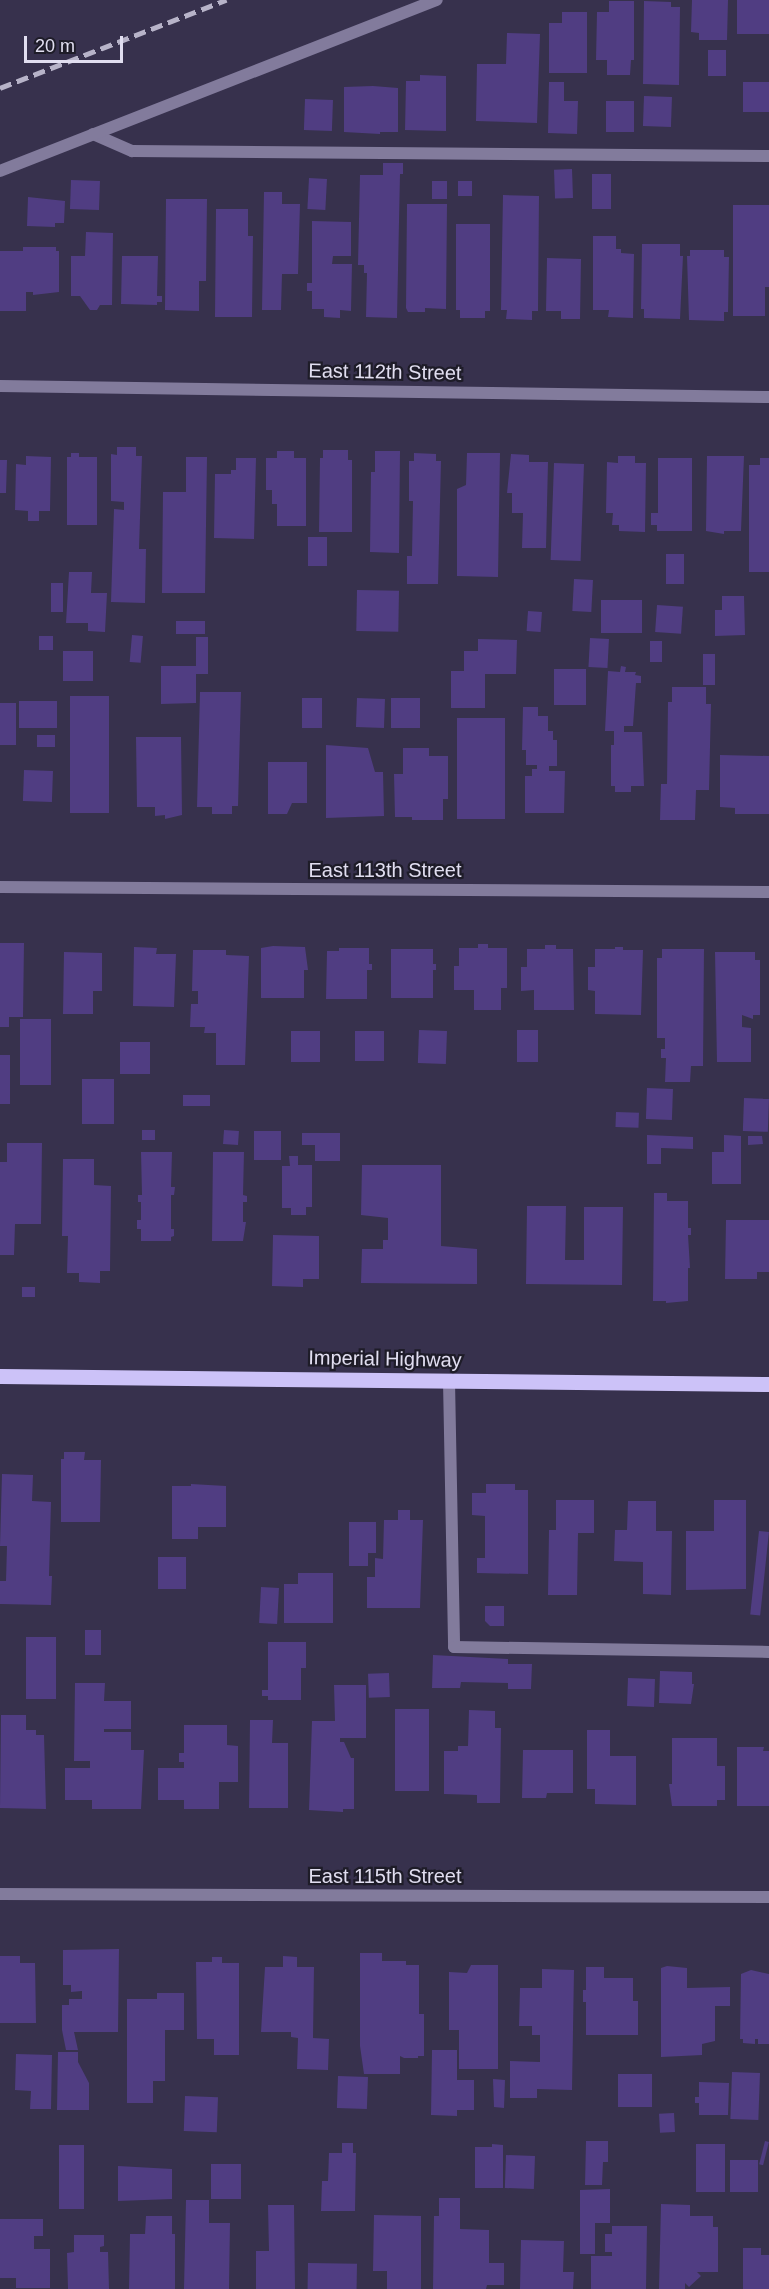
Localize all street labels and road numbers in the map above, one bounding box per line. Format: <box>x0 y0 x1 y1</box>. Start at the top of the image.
street label: East 112th Street <box>308 359 462 385</box>
street label: East 113th Street <box>308 858 462 882</box>
street label: Imperial Highway <box>308 1346 462 1372</box>
street label: East 115th Street <box>308 1864 462 1888</box>

